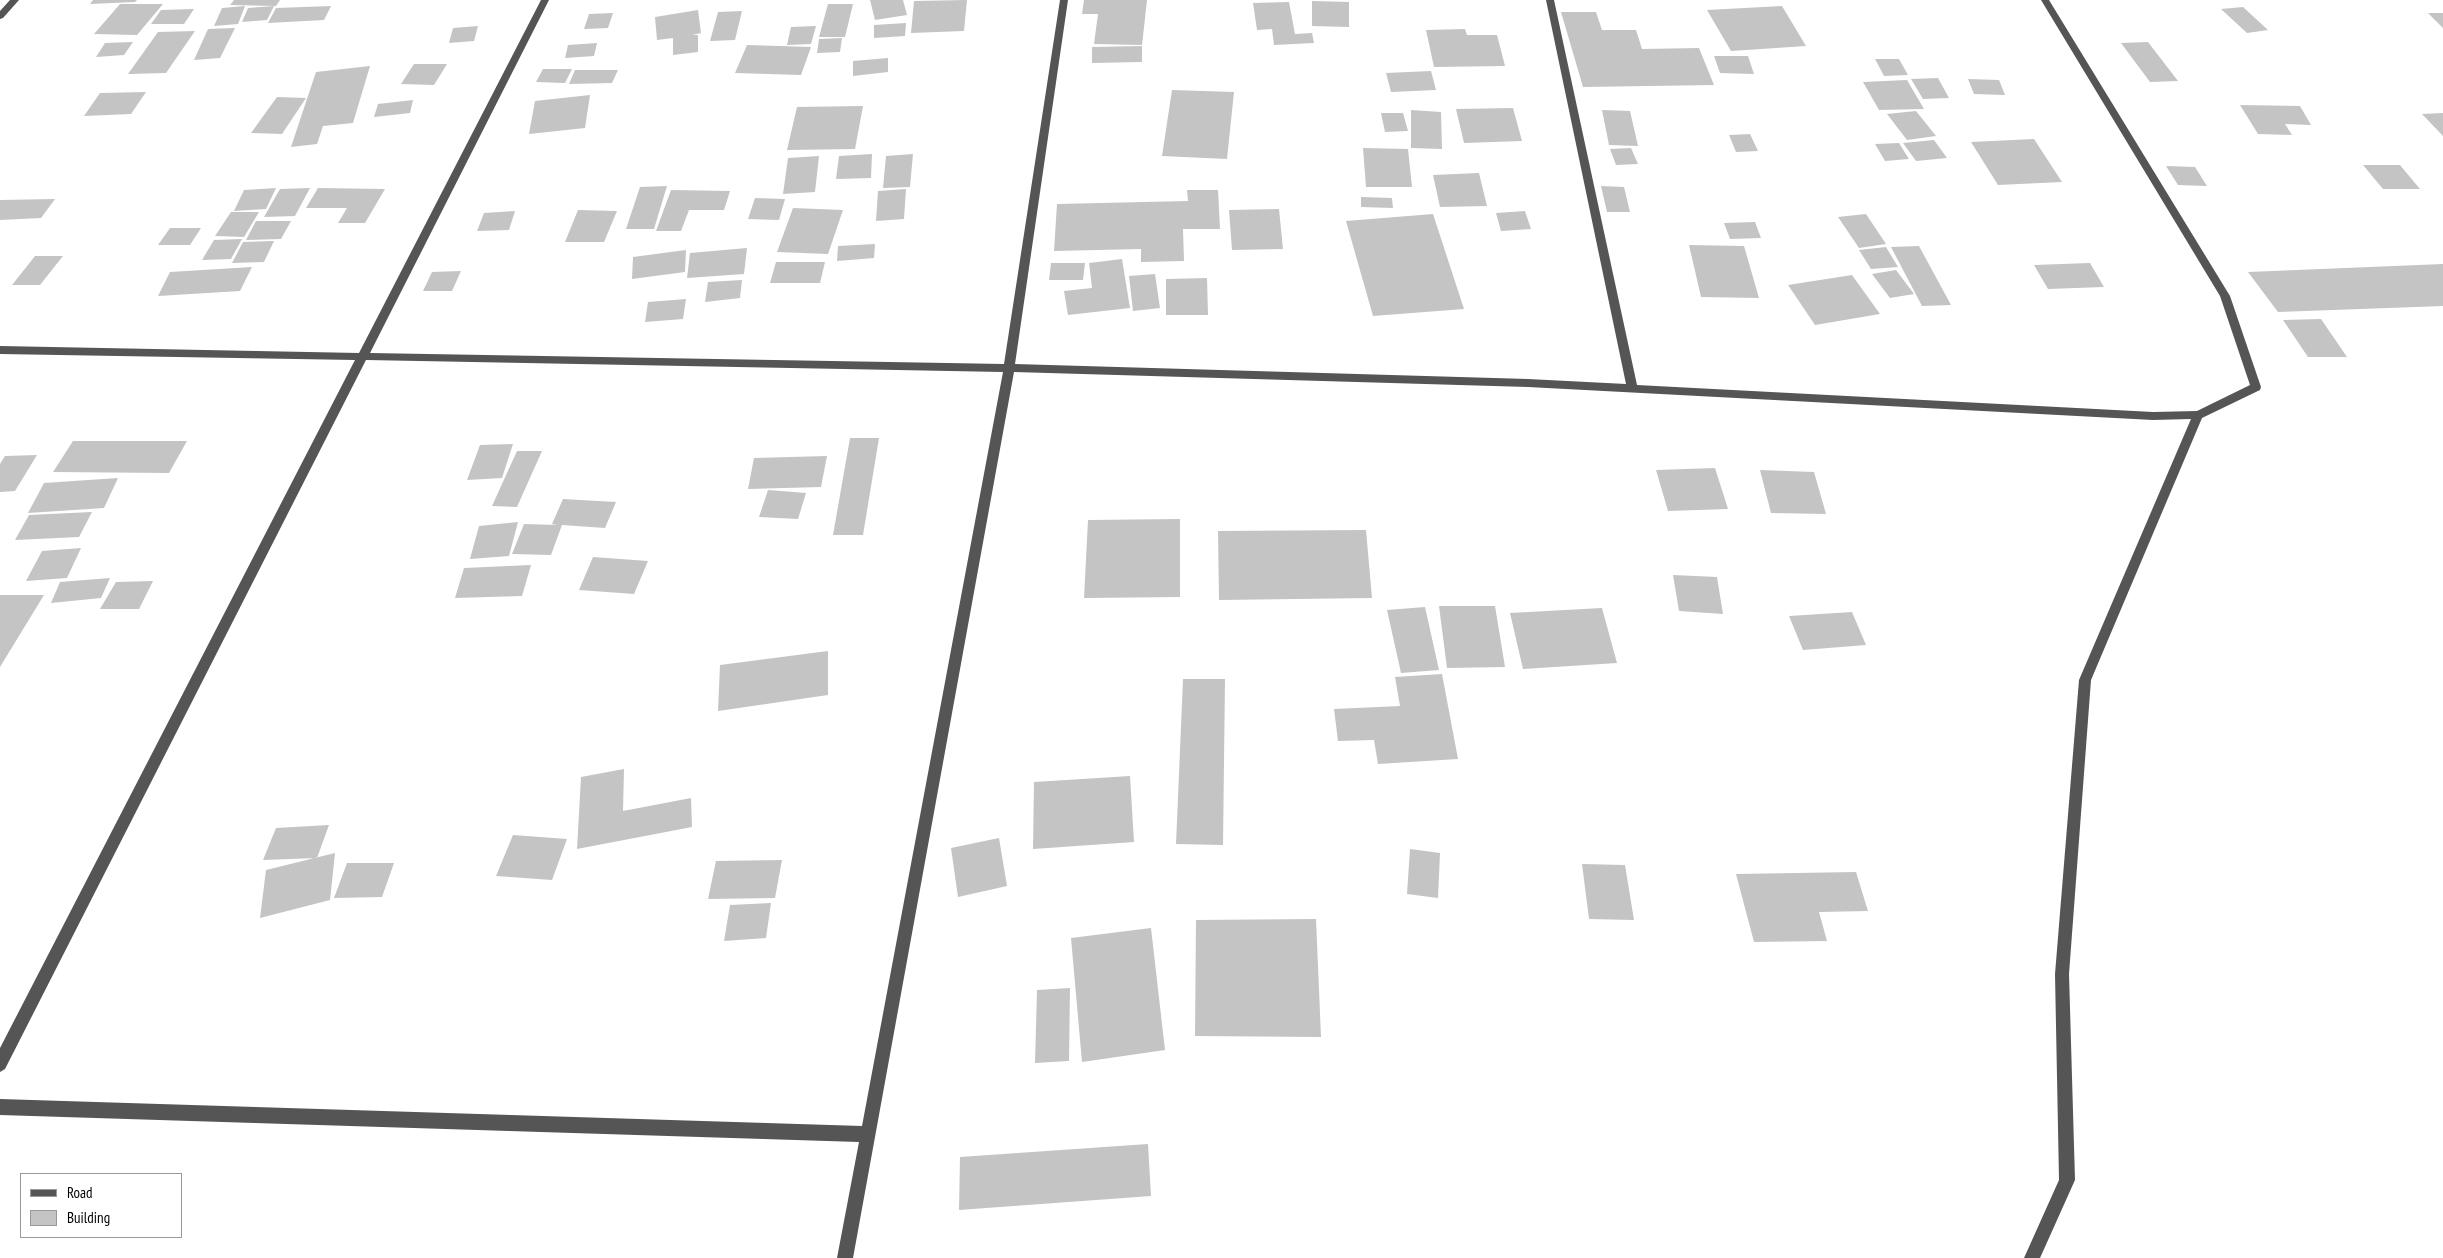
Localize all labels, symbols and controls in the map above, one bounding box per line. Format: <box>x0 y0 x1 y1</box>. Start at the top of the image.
legend <box>20 1173 182 1238</box>
text: Road <box>67 1183 93 1202</box>
text: Building <box>67 1208 110 1227</box>

